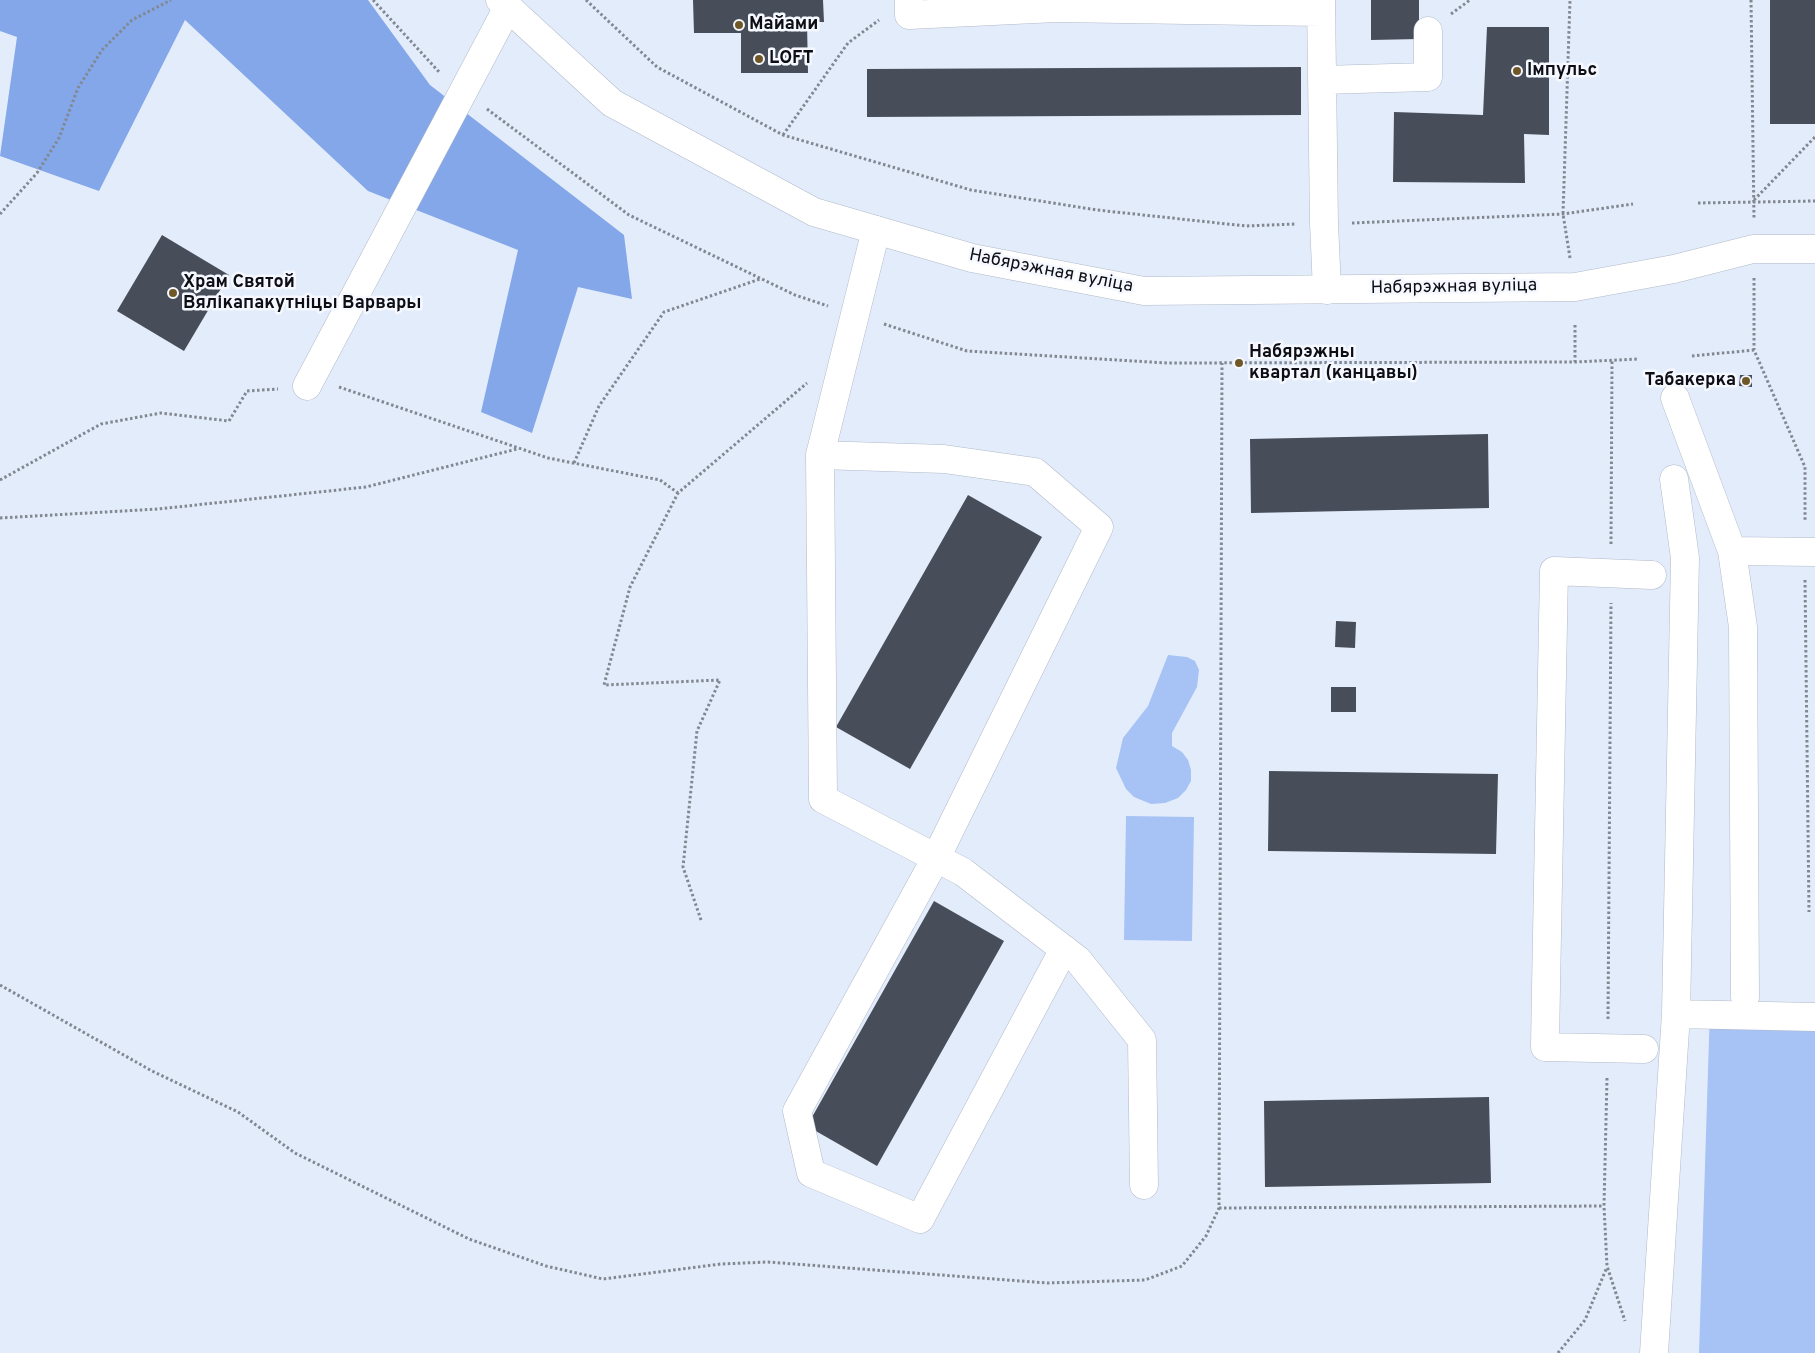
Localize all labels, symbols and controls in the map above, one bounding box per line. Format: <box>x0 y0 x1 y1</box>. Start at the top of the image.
place label: Майами <box>749 14 818 36</box>
marker: Майами <box>733 19 745 31</box>
place label: LOFT <box>769 48 814 70</box>
marker: LOFT <box>753 53 765 65</box>
place label: Імпульс <box>1527 60 1597 82</box>
marker: Імпульс <box>1511 65 1523 77</box>
street label: Набярэжная вуліца <box>967 246 1135 298</box>
place label: Храм Святой Вялікапакутніцы Варвары <box>183 272 422 314</box>
street label: Набярэжная вуліца <box>1371 276 1537 300</box>
marker: Храм Святой Вялікапакутніцы Варвары <box>167 287 179 299</box>
place label: Набярэжны квартал (канцавы) <box>1249 342 1418 384</box>
marker: Набярэжны квартал (канцавы) <box>1233 357 1245 369</box>
place label: Табакерка <box>1645 370 1736 392</box>
marker: Табакерка <box>1740 375 1752 387</box>

